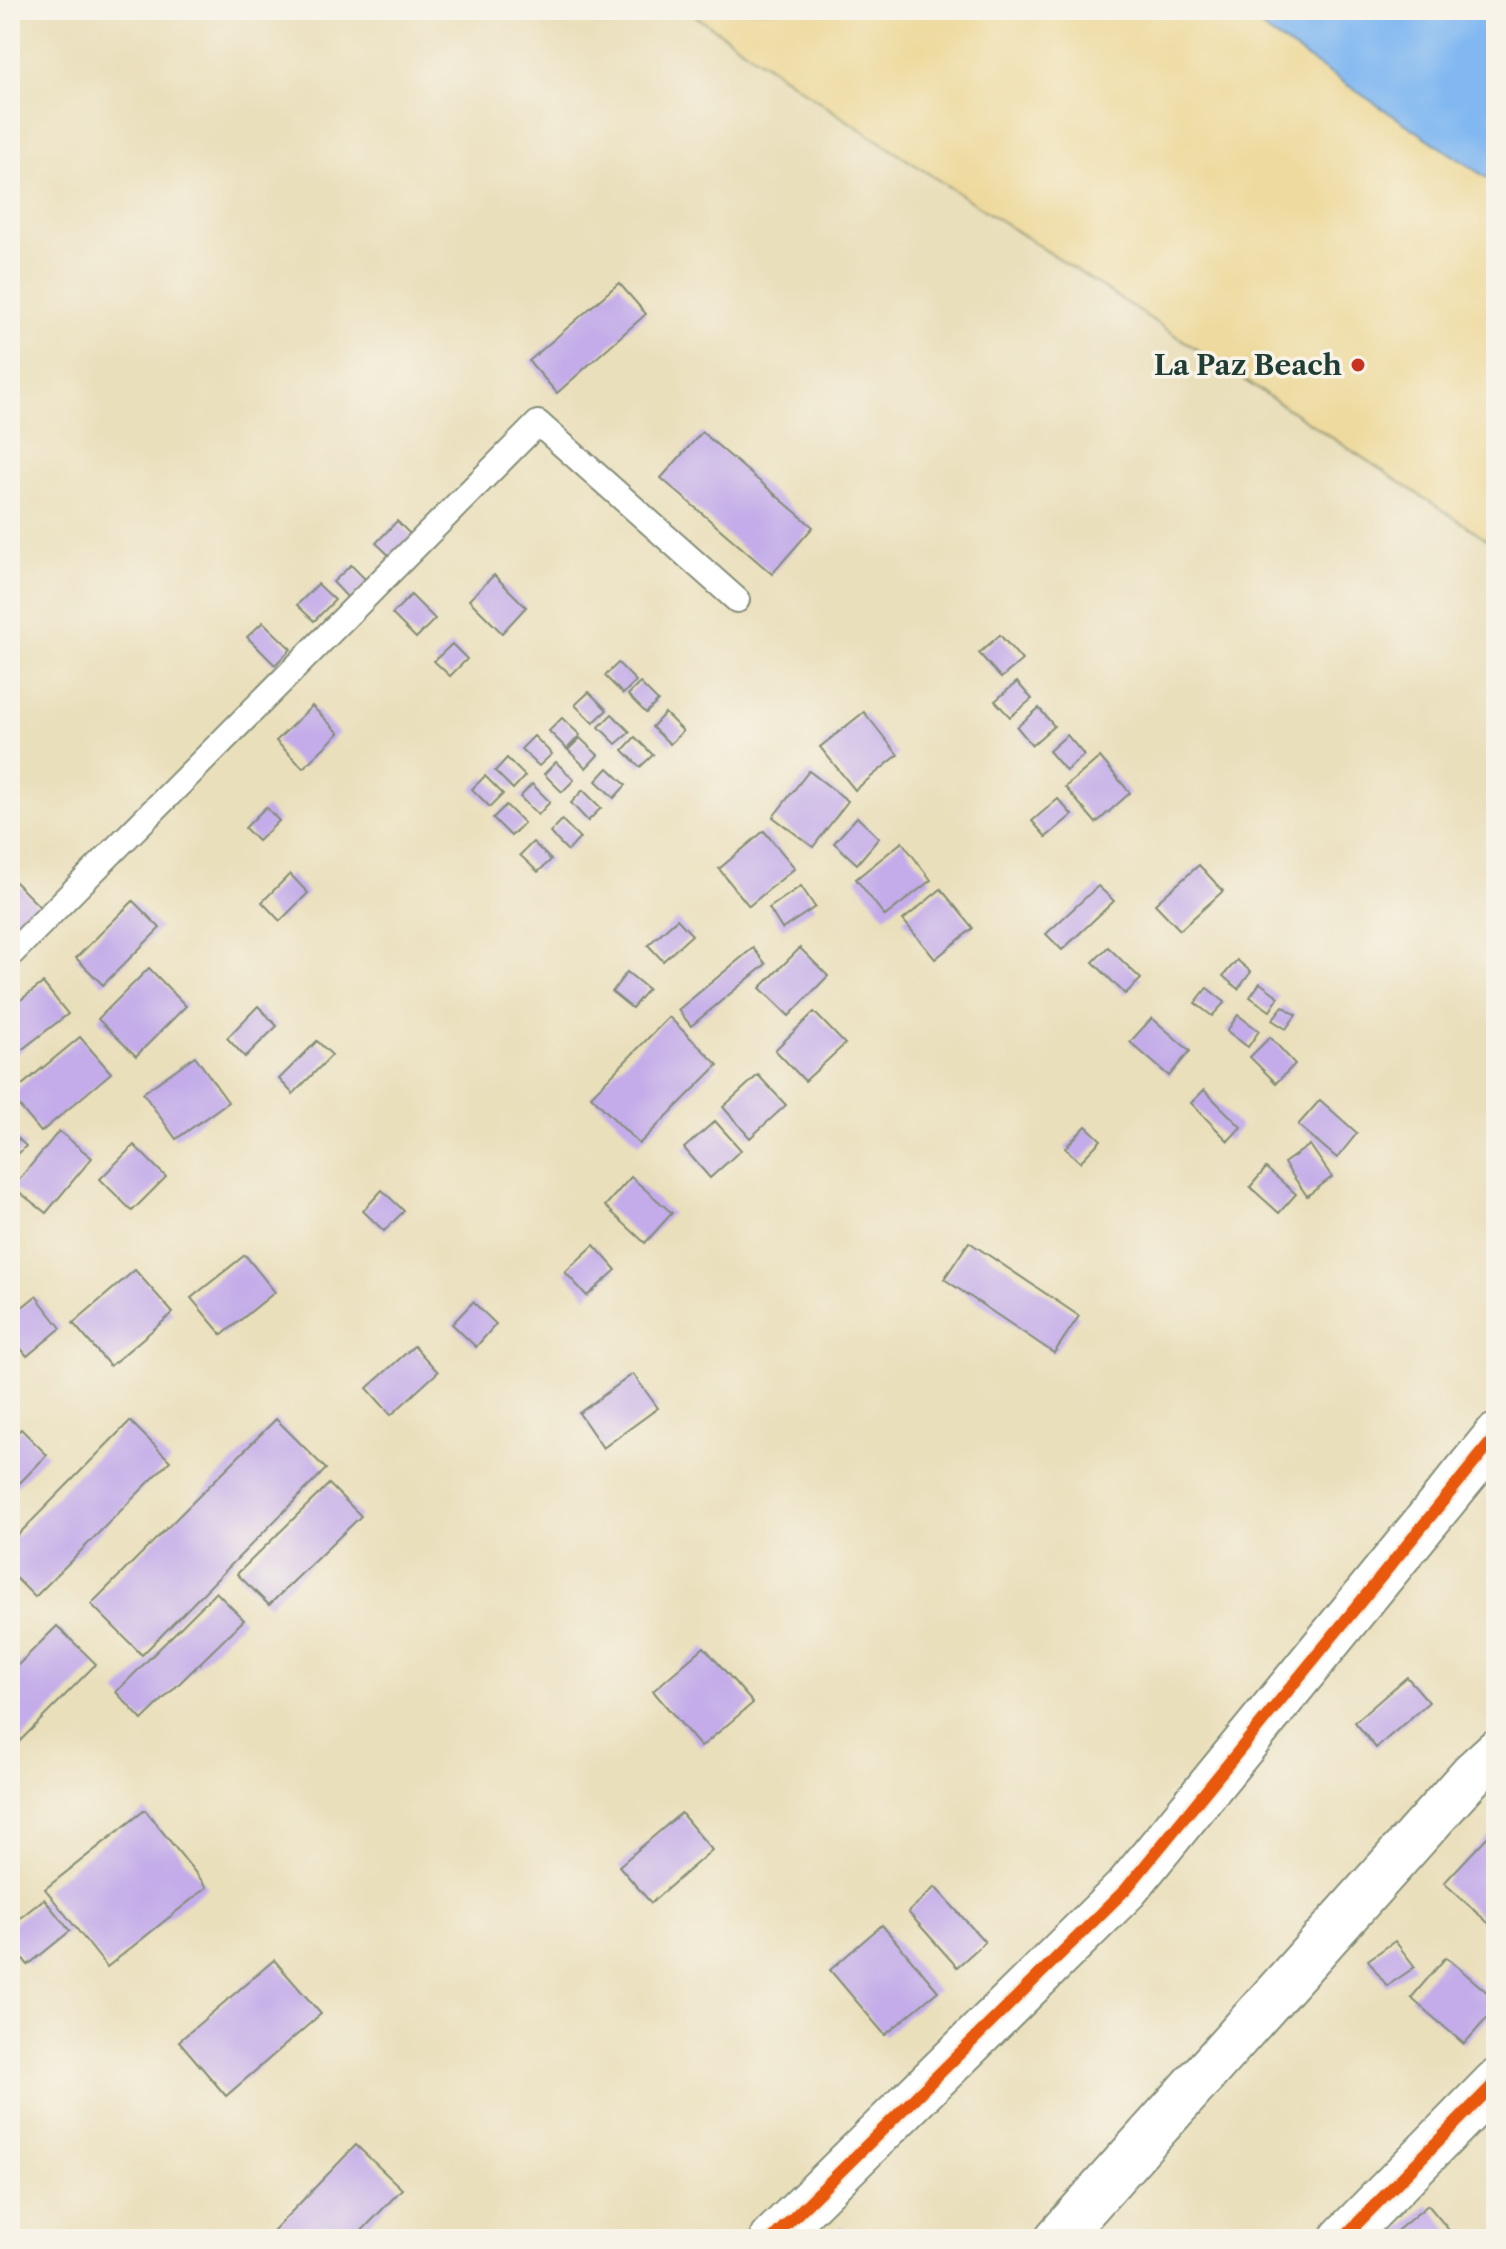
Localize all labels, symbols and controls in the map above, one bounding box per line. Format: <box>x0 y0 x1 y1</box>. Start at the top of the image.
place label: La Paz Beach <box>1154 348 1342 382</box>
marker: La Paz Beach <box>1349 356 1367 374</box>

